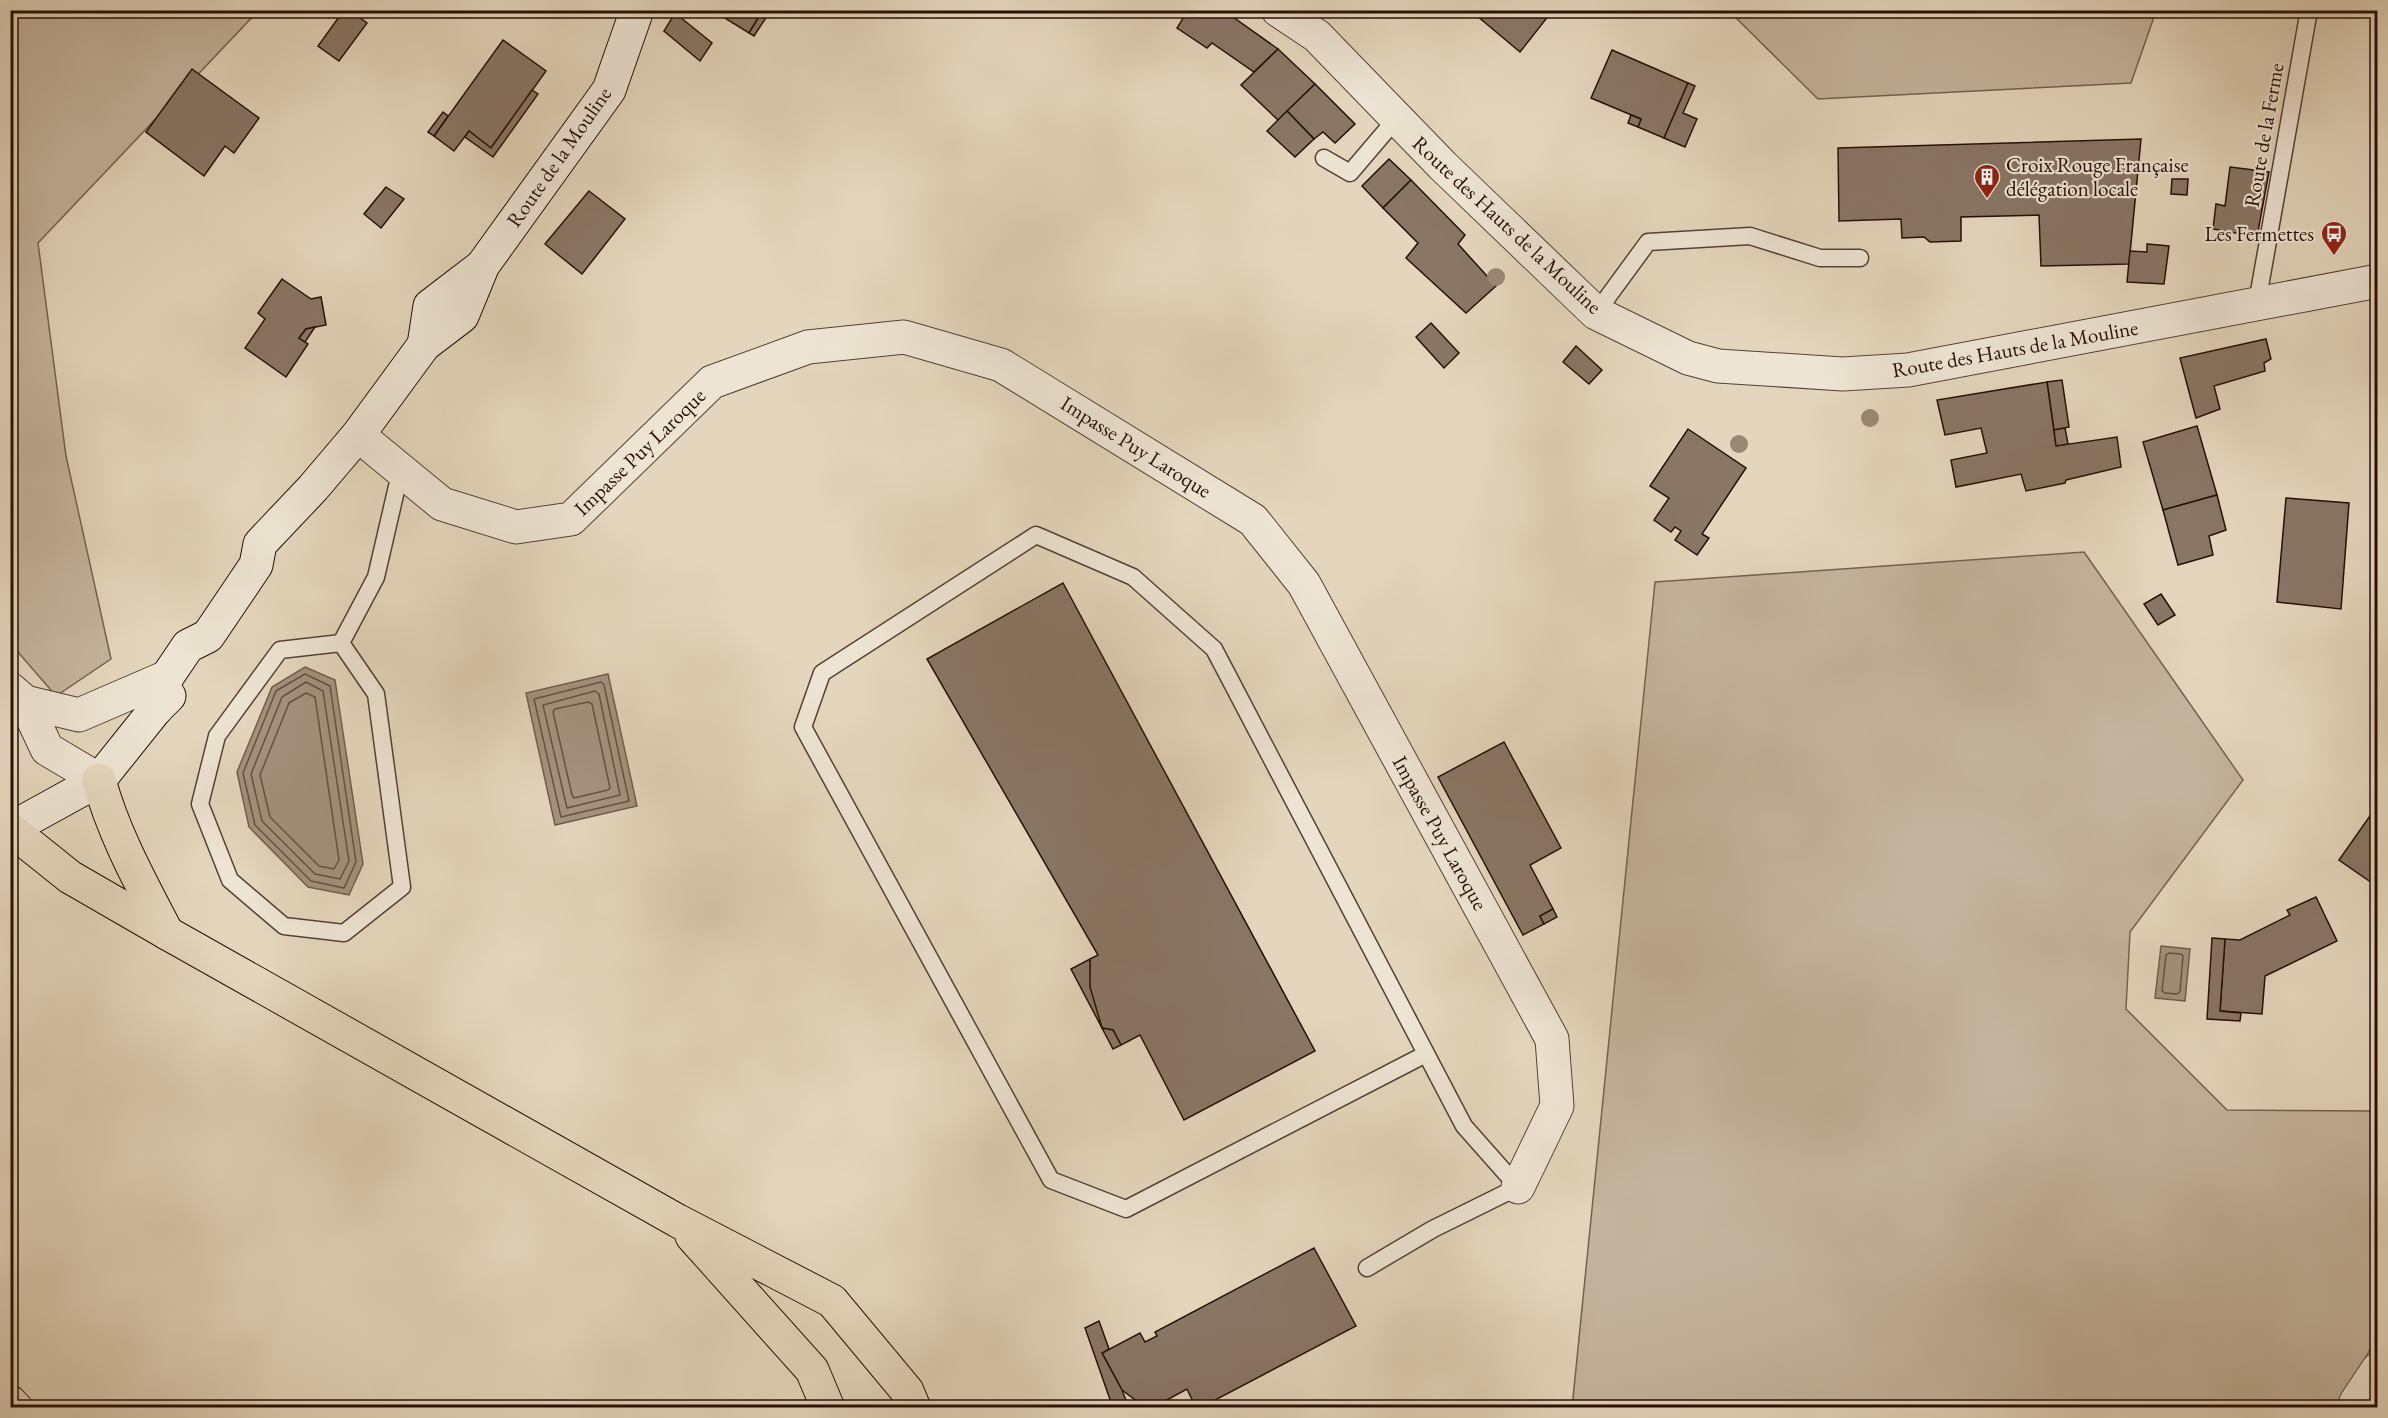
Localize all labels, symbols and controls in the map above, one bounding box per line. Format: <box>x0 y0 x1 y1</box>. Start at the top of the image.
street label: Route de la Ferme <box>2238 61 2289 209</box>
street label: Route de la Mouline <box>500 81 617 232</box>
street label: Route des Hauts de la Mouline <box>1407 130 1608 320</box>
place label: Croix Rouge Française délégation locale <box>2006 151 2189 202</box>
building icon: Croix Rouge Française délégation locale <box>1972 162 2002 200</box>
bus stop icon: Les Fermettes <box>2319 219 2349 257</box>
place label: Les Fermettes <box>2205 220 2314 247</box>
street label: Route des Hauts de la Mouline <box>1890 314 2140 383</box>
street label: Impasse Puy Laroque <box>568 382 711 521</box>
street label: Impasse Puy Laroque <box>1056 389 1217 504</box>
street label: Impasse Puy Laroque <box>1387 751 1494 915</box>

